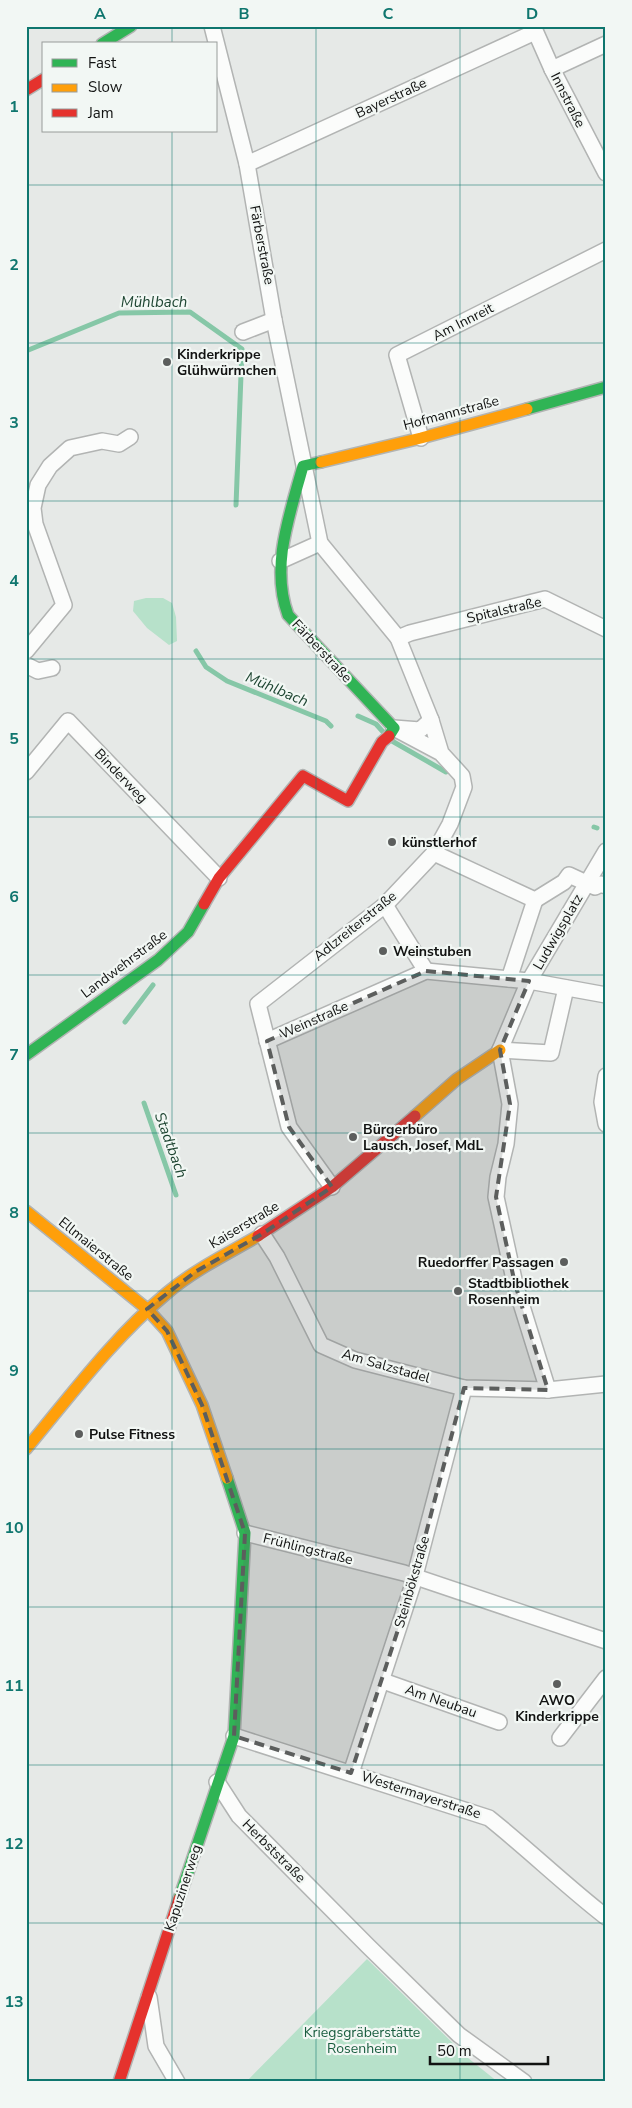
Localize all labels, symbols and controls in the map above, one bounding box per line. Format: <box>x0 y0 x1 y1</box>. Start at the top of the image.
text: A <box>94 3 106 25</box>
text: B <box>238 3 250 25</box>
text: C <box>383 3 394 25</box>
text: D <box>526 3 538 25</box>
legend <box>42 42 218 132</box>
text: Fast <box>88 53 117 73</box>
street label: Innstraße <box>546 69 590 131</box>
street label: Bayerstraße <box>352 73 430 123</box>
text: Slow <box>88 77 123 97</box>
text: 1 <box>9 96 19 118</box>
text: Jam <box>87 103 114 123</box>
street label: Färberstraße <box>245 204 279 286</box>
text: 2 <box>9 254 19 276</box>
water label: Mühlbach <box>121 292 187 312</box>
street label: Am Innreit <box>429 299 497 345</box>
place label: Kinderkrippe Glühwürmchen <box>177 345 276 380</box>
marker: Kinderkrippe Glühwürmchen <box>161 356 173 368</box>
street label: Hofmannstraße <box>401 391 501 435</box>
text: 3 <box>9 412 19 434</box>
text: 4 <box>9 570 19 592</box>
street label: Spitalstraße <box>465 592 543 628</box>
street label: Färberstraße <box>288 615 356 687</box>
water label: Mühlbach <box>243 667 311 711</box>
text: 5 <box>9 728 19 750</box>
street label: Binderweg <box>90 745 152 807</box>
place label: künstlerhof <box>402 833 478 852</box>
marker: künstlerhof <box>386 836 398 848</box>
text: 6 <box>9 886 19 908</box>
street label: Adlzreiterstraße <box>309 887 401 965</box>
street label: Ludwigsplatz <box>529 890 588 973</box>
street label: Landwehrstraße <box>77 925 171 1003</box>
place label: Weinstuben <box>393 942 471 961</box>
marker: Weinstuben <box>377 945 389 957</box>
street label: Weinstraße <box>277 996 351 1044</box>
text: 7 <box>9 1044 19 1066</box>
water label: Stadtbach <box>150 1109 192 1181</box>
place label: Bürgerbüro Lausch, Josef, MdL <box>363 1120 483 1155</box>
marker: Bürgerbüro Lausch, Josef, MdL <box>347 1131 359 1143</box>
street label: Kaiserstraße <box>205 1197 283 1253</box>
text: 8 <box>9 1202 19 1224</box>
street label: Ellmaierstraße <box>54 1213 138 1285</box>
place label: Ruedorffer Passagen <box>418 1253 554 1272</box>
marker: Ruedorffer Passagen <box>558 1256 570 1268</box>
place label: Stadtbibliothek Rosenheim <box>468 1274 569 1309</box>
marker: Stadtbibliothek Rosenheim <box>452 1285 464 1297</box>
street label: Am Salzstadel <box>340 1344 433 1388</box>
text: 9 <box>9 1360 19 1382</box>
place label: Pulse Fitness <box>89 1425 175 1444</box>
marker: Pulse Fitness <box>73 1428 85 1440</box>
text: 10 <box>4 1517 24 1539</box>
street label: Frühlingstraße <box>261 1529 355 1569</box>
street label: Steinbökstraße <box>390 1534 434 1630</box>
text: 11 <box>4 1675 24 1697</box>
marker: AWO Kinderkrippe <box>551 1678 563 1690</box>
street label: Am Neubau <box>403 1680 479 1722</box>
place label: AWO Kinderkrippe <box>515 1691 599 1726</box>
street label: Westermayerstraße <box>359 1767 483 1823</box>
street label: Herbststraße <box>238 1815 310 1887</box>
text: 12 <box>4 1833 24 1855</box>
street label: Kapuzinerweg <box>160 1842 206 1934</box>
text: 13 <box>4 1991 24 2013</box>
park label: Kriegsgräberstätte Rosenheim <box>304 2023 420 2058</box>
scale bar <box>430 2033 547 2065</box>
text: 50 m <box>437 2041 472 2061</box>

